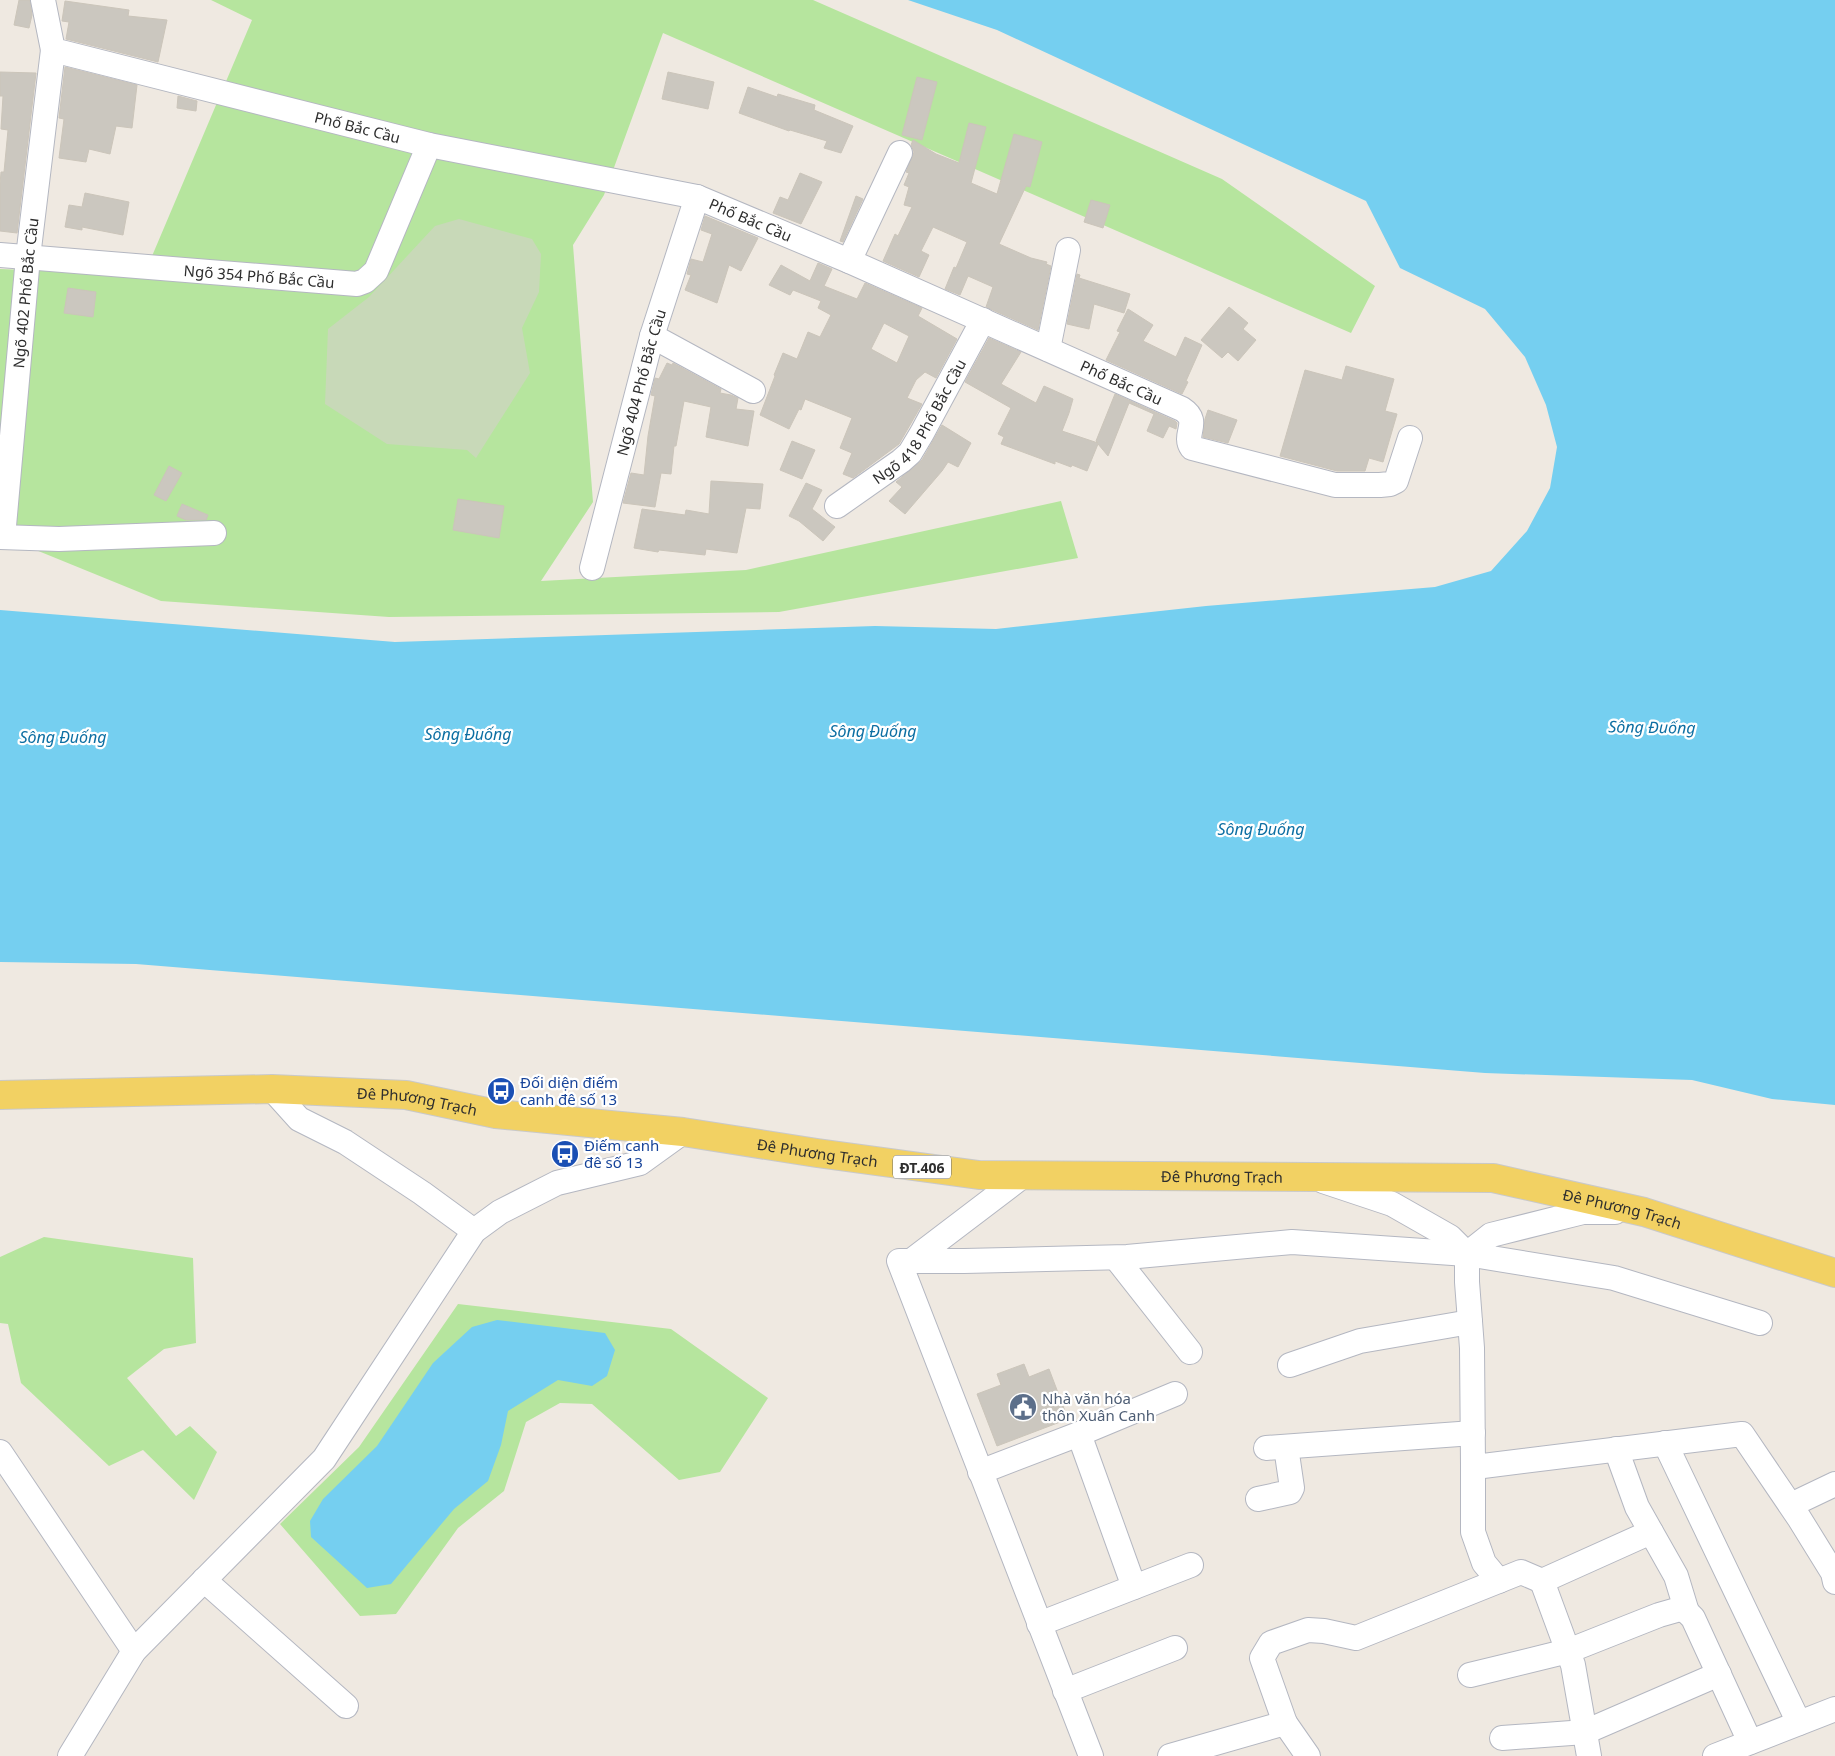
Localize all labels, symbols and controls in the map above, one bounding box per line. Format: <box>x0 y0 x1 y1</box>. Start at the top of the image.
street label: Phố Bắc Cầu <box>312 106 402 147</box>
street label: Phố Bắc Cầu <box>706 193 795 246</box>
street label: Ngõ 402 Phố Bắc Cầu <box>8 217 43 369</box>
street label: Ngõ 354 Phố Bắc Cầu <box>183 260 335 292</box>
street label: Ngõ 404 Phố Bắc Cầu <box>611 306 670 458</box>
street label: Ngõ 418 Phố Bắc Cầu <box>868 355 970 488</box>
street label: Phố Bắc Cầu <box>1077 355 1166 409</box>
water label: Sông Đuống <box>1608 715 1696 739</box>
water label: Sông Đuống <box>829 720 917 742</box>
water label: Sông Đuống <box>424 723 512 745</box>
water label: Sông Đuống <box>19 726 107 748</box>
water label: Sông Đuống <box>1217 818 1305 840</box>
place label: Đối diện điếm canh đê số 13 <box>520 1072 618 1109</box>
bus stop icon: Đối diện điếm canh đê số 13 <box>486 1076 516 1106</box>
street label: Đê Phương Trạch <box>356 1083 479 1120</box>
street label: Đê Phương Trạch <box>756 1134 879 1171</box>
place label: Điếm canh đê số 13 <box>584 1135 659 1172</box>
bus stop icon: Điếm canh đê số 13 <box>550 1139 580 1169</box>
road number: ĐT.406 <box>893 1156 951 1178</box>
street label: Đê Phương Trạch <box>1161 1166 1283 1187</box>
street label: Đê Phương Trạch <box>1561 1184 1684 1233</box>
place label: Nhà văn hóa thôn Xuân Canh <box>1042 1388 1155 1425</box>
public building icon: Nhà văn hóa thôn Xuân Canh <box>1008 1392 1038 1422</box>

